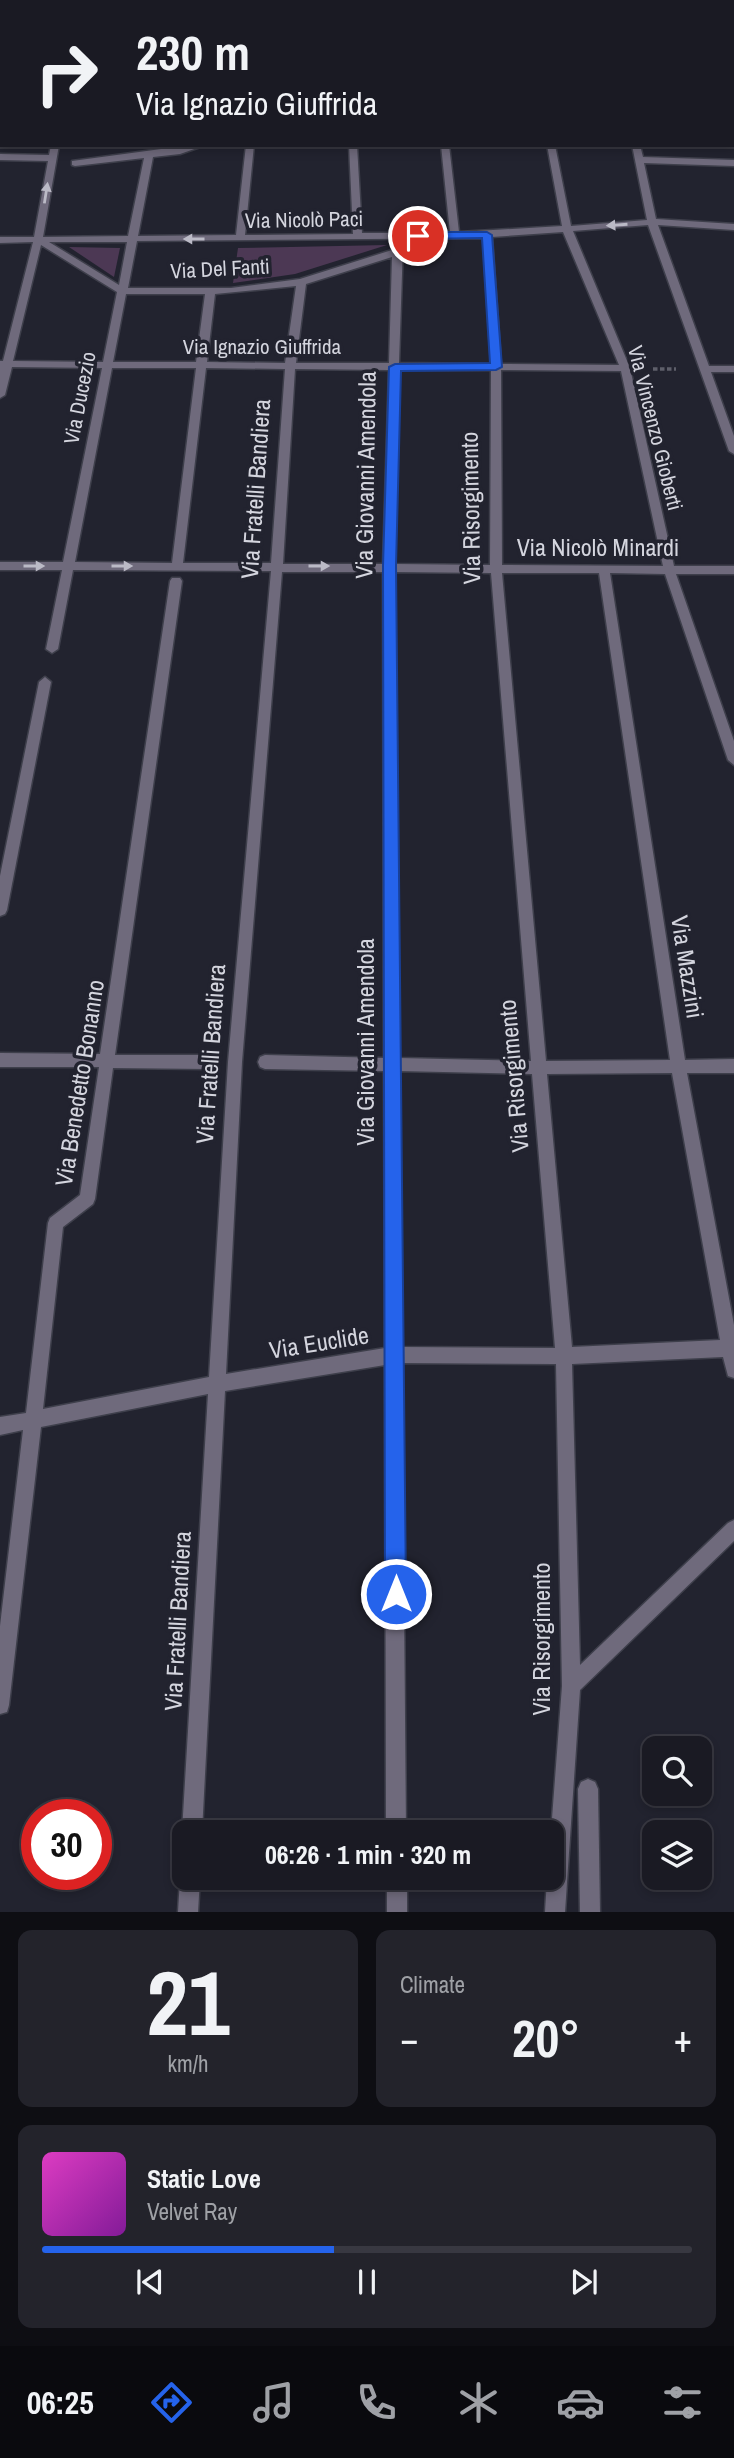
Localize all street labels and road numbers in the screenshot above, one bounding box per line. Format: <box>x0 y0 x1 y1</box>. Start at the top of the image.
street label: Via Nicolò Paci <box>245 204 363 235</box>
street label: Via Del Fanti <box>170 251 270 286</box>
street label: Via Ignazio Giuffrida <box>183 332 342 361</box>
street label: Via Vincenzo Gioberti <box>621 342 690 513</box>
street label: Via Ducezio <box>56 349 103 447</box>
street label: Via Giovanni Amendola <box>347 371 383 579</box>
street label: Via Fratelli Bandiera <box>233 398 277 580</box>
street label: Via Risorgimento <box>453 431 487 585</box>
street label: Via Nicolò Minardi <box>517 531 679 563</box>
street label: Via Mazzini <box>664 913 712 1021</box>
street label: Via Giovanni Amendola <box>349 938 381 1146</box>
street label: Via Fratelli Bandiera <box>188 963 232 1145</box>
street label: Via Benedetto Bonanno <box>47 977 111 1188</box>
street label: Via Risorgimento <box>490 999 536 1154</box>
street label: Via Euclide <box>267 1318 371 1366</box>
street label: Via Fratelli Bandiera <box>156 1530 198 1712</box>
street label: Via Risorgimento <box>525 1563 557 1715</box>

